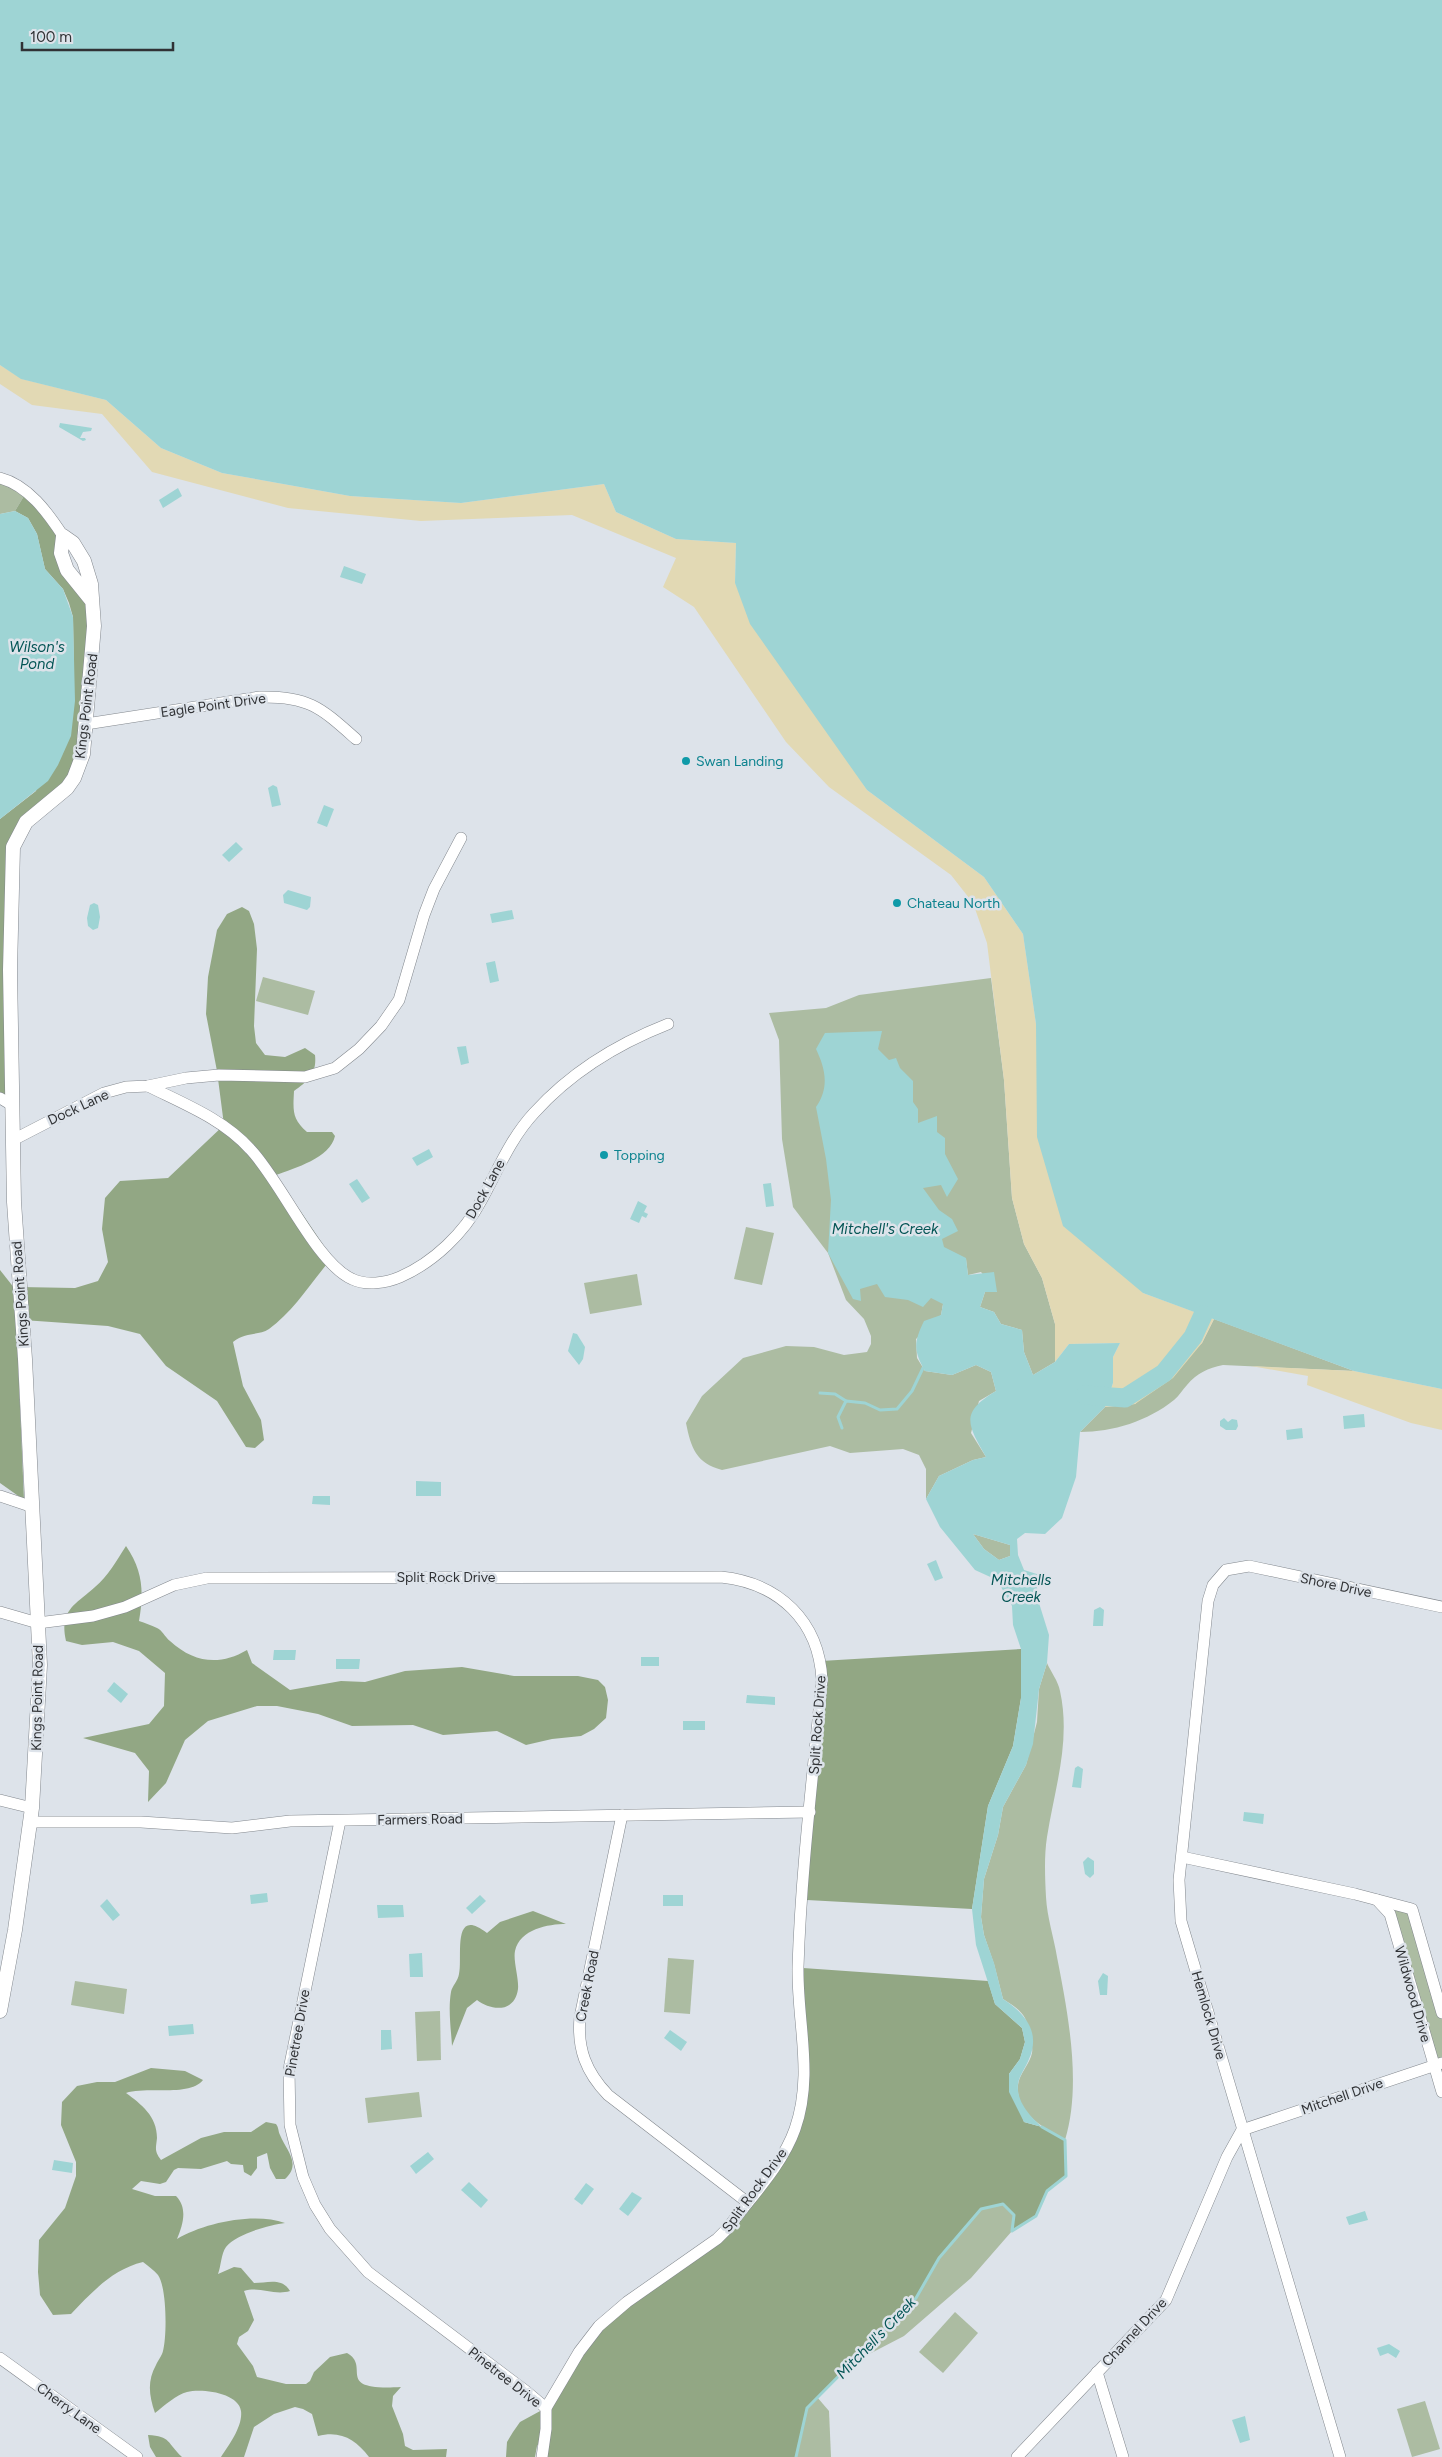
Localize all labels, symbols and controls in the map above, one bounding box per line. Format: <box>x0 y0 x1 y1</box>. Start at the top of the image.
scale bar <box>22 20 174 52</box>
text: 100 m <box>30 28 72 46</box>
water label: Wilson's Pond <box>9 638 65 673</box>
street label: Kings Point Road <box>72 652 101 760</box>
street label: Eagle Point Drive <box>159 690 267 721</box>
place label: Swan Landing <box>696 753 784 770</box>
marker: Swan Landing <box>680 755 692 767</box>
place label: Chateau North <box>907 895 1000 912</box>
marker: Chateau North <box>891 897 903 909</box>
street label: Dock Lane <box>45 1086 112 1129</box>
place label: Topping <box>614 1147 665 1164</box>
marker: Topping <box>598 1149 610 1161</box>
street label: Dock Lane <box>462 1156 509 1222</box>
water label: Mitchell's Creek <box>832 1220 939 1238</box>
street label: Kings Point Road <box>8 1241 33 1347</box>
street label: Split Rock Drive <box>396 1569 496 1586</box>
street label: Shore Drive <box>1299 1570 1374 1601</box>
water label: Mitchells Creek <box>991 1571 1051 1606</box>
street label: Kings Point Road <box>28 1645 47 1751</box>
street label: Split Rock Drive <box>806 1675 829 1775</box>
street label: Farmers Road <box>377 1810 463 1829</box>
street label: Wildwood Drive <box>1391 1944 1434 2044</box>
street label: Creek Road <box>572 1949 603 2023</box>
street label: Hemlock Drive <box>1188 1969 1229 2062</box>
street label: Pinetree Drive <box>281 1988 314 2078</box>
street label: Mitchell Drive <box>1299 2074 1386 2118</box>
street label: Split Rock Drive <box>718 2145 791 2235</box>
water label: Mitchell's Creek <box>832 2293 920 2383</box>
street label: Channel Drive <box>1098 2294 1171 2370</box>
street label: Pinetree Drive <box>465 2344 545 2411</box>
street label: Cherry Lane <box>33 2379 105 2438</box>

